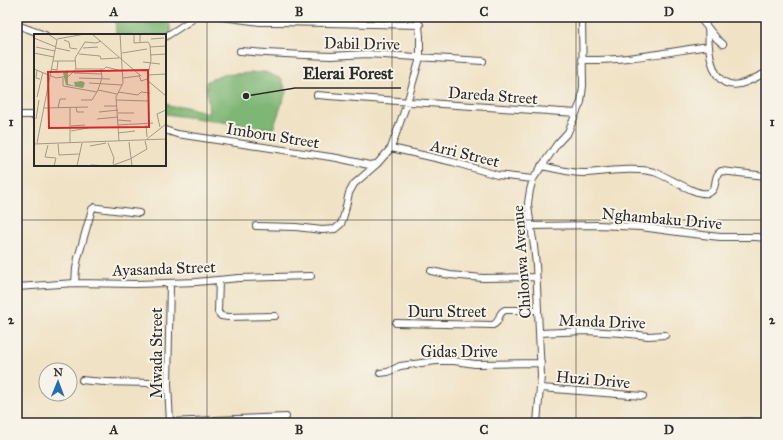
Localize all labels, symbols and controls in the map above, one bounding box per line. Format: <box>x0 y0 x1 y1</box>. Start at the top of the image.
text: A <box>109 4 119 20</box>
text: B <box>295 4 304 20</box>
text: C <box>480 4 489 20</box>
text: D <box>664 4 674 20</box>
street label: Dabil Drive <box>324 33 401 54</box>
inset map <box>34 34 166 166</box>
callout: Elerai Forest <box>295 59 401 88</box>
text: Elerai Forest <box>303 63 394 84</box>
street label: Dareda Street <box>447 83 539 108</box>
text: 1 <box>8 114 14 130</box>
text: 1 <box>769 114 775 130</box>
street label: Imboru Street <box>225 119 321 152</box>
street label: Arri Street <box>427 136 502 171</box>
street label: Chilonwa Avenue <box>508 204 535 319</box>
street label: Nghambaku Drive <box>601 204 723 234</box>
street label: Ayasanda Street <box>111 257 216 280</box>
street label: Duru Street <box>408 302 487 321</box>
street label: Mwada Street <box>147 307 166 399</box>
street label: Manda Drive <box>558 310 646 333</box>
text: 2 <box>8 312 15 328</box>
text: 2 <box>769 312 776 328</box>
street label: Gidas Drive <box>420 342 498 361</box>
north arrow <box>38 362 78 402</box>
text: N <box>53 366 64 379</box>
street label: Huzi Drive <box>555 367 631 392</box>
text: A <box>109 422 119 438</box>
text: B <box>295 422 304 438</box>
text: C <box>480 422 489 438</box>
text: D <box>664 422 674 438</box>

